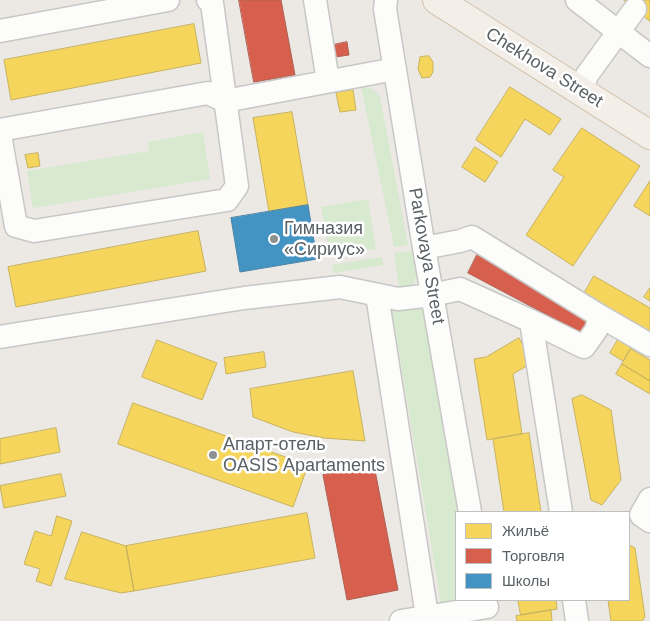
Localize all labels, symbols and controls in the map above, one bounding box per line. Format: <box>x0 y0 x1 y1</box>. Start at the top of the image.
street label: Chekhova Street <box>481 23 607 113</box>
street label: Parkovaya Street <box>403 186 449 326</box>
place label: Гимназия «Сириус» <box>284 218 365 260</box>
marker: Гимназия «Сириус» <box>268 233 280 245</box>
place label: Апарт-отель OASIS Apartaments <box>223 434 385 476</box>
marker: Апарт-отель OASIS Apartaments <box>207 449 219 461</box>
legend <box>455 511 630 601</box>
text: Жильё <box>502 522 549 539</box>
text: Торговля <box>502 547 565 564</box>
text: Школы <box>502 572 550 589</box>

